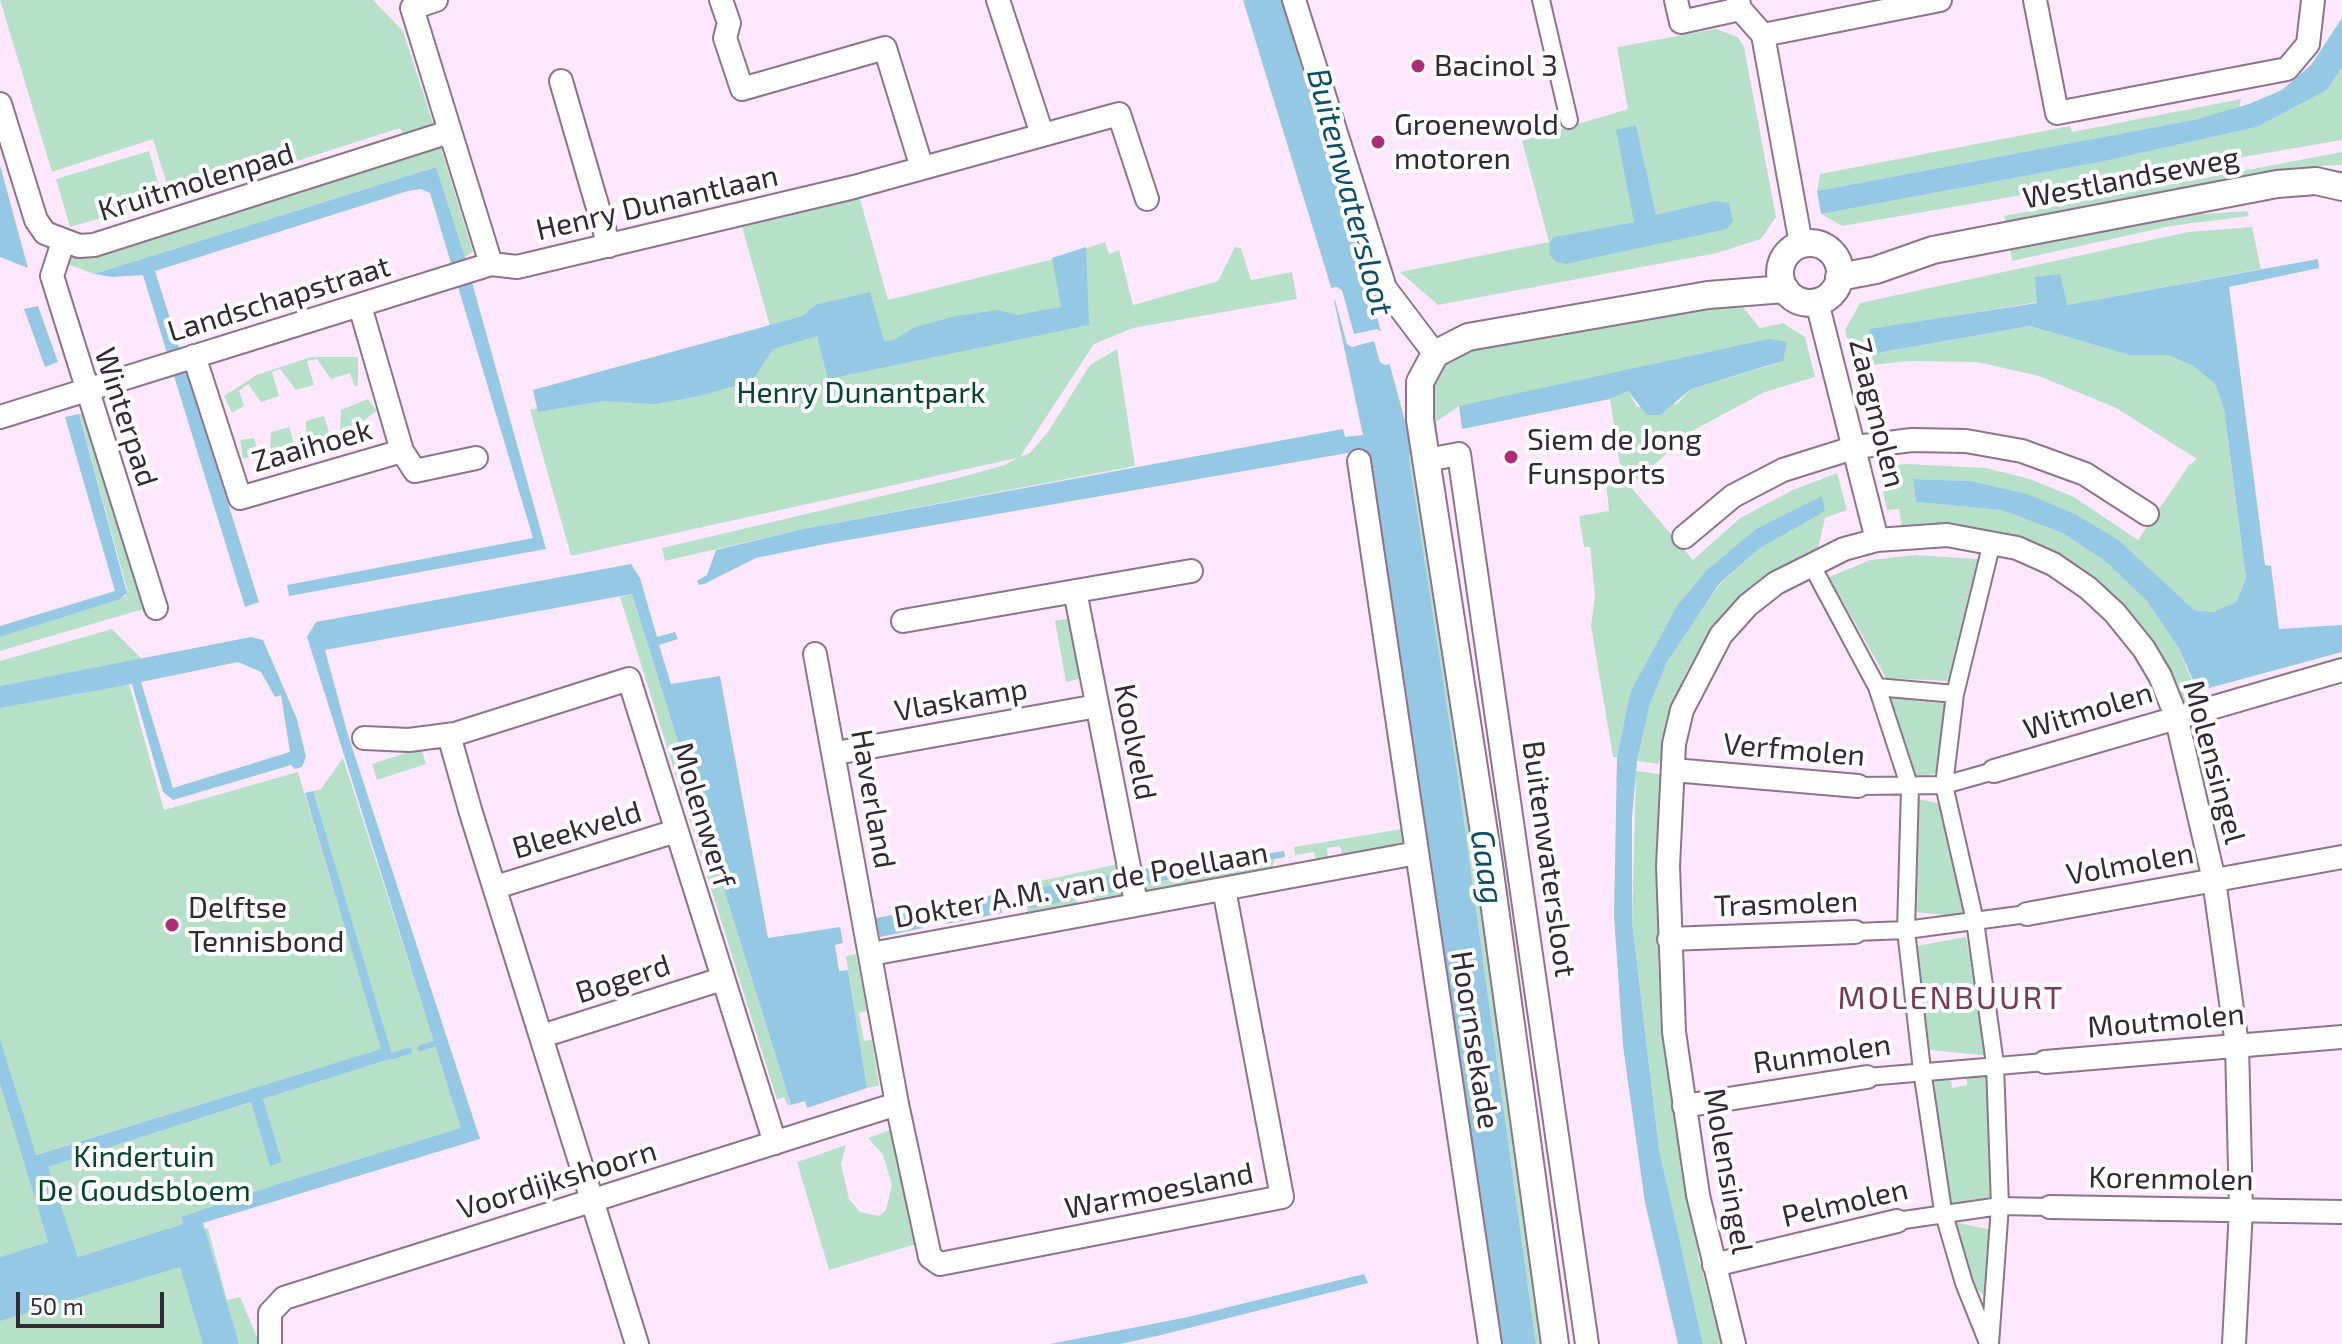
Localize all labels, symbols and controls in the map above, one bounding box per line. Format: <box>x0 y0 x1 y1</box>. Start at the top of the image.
place label: Bacinol 3 <box>1434 48 1558 84</box>
marker: Bacinol 3 <box>1409 57 1427 75</box>
water label: Buitenwatersloot <box>1299 64 1401 320</box>
place label: Groenewold motoren <box>1394 107 1559 178</box>
marker: Groenewold motoren <box>1369 133 1387 151</box>
street label: Kruitmolenpad <box>94 135 298 229</box>
street label: Westlandseweg <box>2020 139 2242 217</box>
street label: Henry Dunantlaan <box>533 158 781 248</box>
street label: Landschapstraat <box>163 248 395 350</box>
street label: Zaagmolen <box>1841 335 1913 491</box>
street label: Winterpad <box>87 343 165 491</box>
park label: Henry Dunantpark <box>736 375 986 411</box>
street label: Zaaihoek <box>248 412 376 480</box>
place label: Siem de Jong Funsports <box>1527 422 1702 492</box>
marker: Siem de Jong Funsports <box>1502 448 1520 466</box>
street label: Vlaskamp <box>892 671 1030 729</box>
street label: Witmolen <box>2019 674 2157 748</box>
street label: Molensingel <box>2175 676 2253 848</box>
street label: Koolveld <box>1106 681 1164 803</box>
street label: Verfmolen <box>1721 726 1867 774</box>
street label: Haverland <box>843 727 903 871</box>
street label: Molenwerf <box>664 738 742 892</box>
street label: Buitenwatersloot <box>1515 738 1583 980</box>
street label: Bleekveld <box>508 793 646 867</box>
water label: Gaag <box>1462 827 1512 907</box>
street label: Dokter A.M. van de Poellaan <box>891 834 1271 936</box>
street label: Volmolen <box>2063 835 2197 893</box>
street label: Trasmolen <box>1713 883 1859 925</box>
place label: Delftse Tennisbond <box>188 890 344 960</box>
marker: Delftse Tennisbond <box>163 916 181 934</box>
street label: Bogerd <box>571 947 675 1011</box>
street label: Hoornsekade <box>1443 948 1507 1132</box>
district label: MOLENBUURT <box>1838 979 2064 1017</box>
street label: Moutmolen <box>2086 996 2246 1046</box>
street label: Runmolen <box>1751 1027 1893 1081</box>
street label: Molensingel <box>1696 1085 1760 1257</box>
street label: Voordijkshoorn <box>453 1133 661 1227</box>
park label: Kindertuin De Goudsbloem <box>37 1139 251 1210</box>
street label: Warmoesland <box>1062 1155 1256 1227</box>
street label: Korenmolen <box>2088 1160 2254 1198</box>
street label: Pelmolen <box>1778 1171 1912 1235</box>
scale bar <box>20 1276 168 1326</box>
text: 50 m <box>30 1291 84 1320</box>

